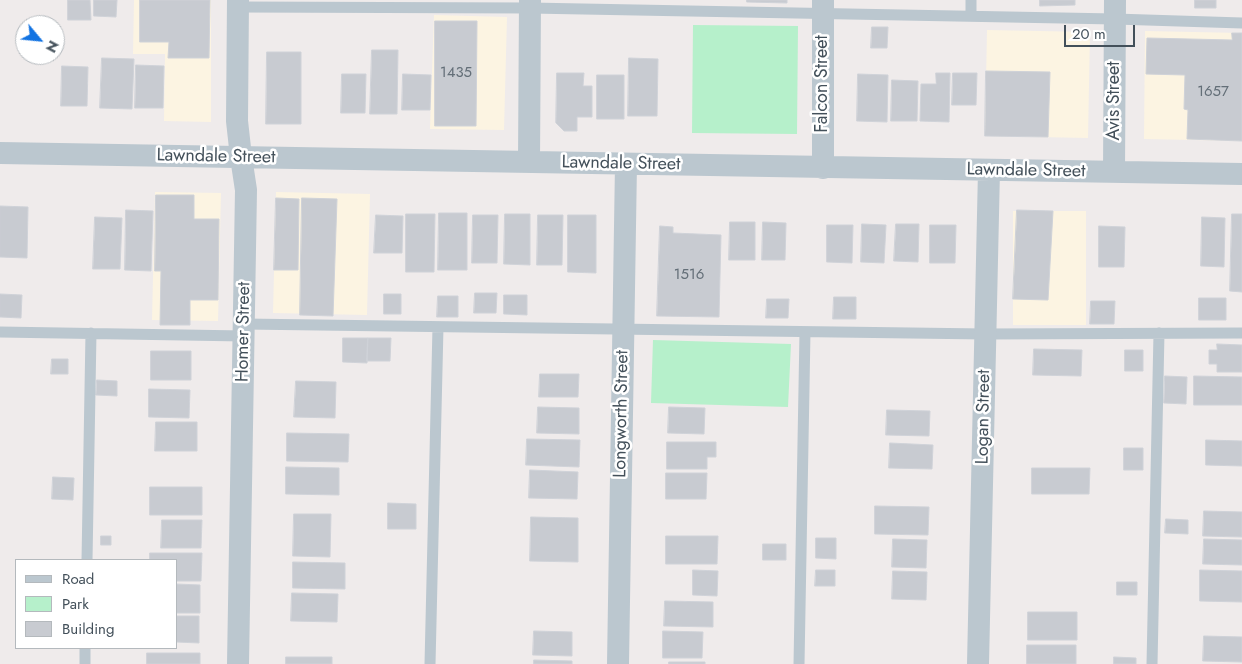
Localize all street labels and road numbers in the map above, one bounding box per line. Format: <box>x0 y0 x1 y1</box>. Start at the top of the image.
street label: Falcon Street <box>812 35 834 133</box>
street label: Avis Street <box>1104 61 1126 141</box>
street label: Lawndale Street <box>156 145 276 169</box>
street label: Lawndale Street <box>561 152 681 176</box>
street label: Lawndale Street <box>966 159 1086 183</box>
street label: Homer Street <box>232 282 256 382</box>
street label: Longworth Street <box>610 350 634 478</box>
street label: Logan Street <box>972 369 996 465</box>

